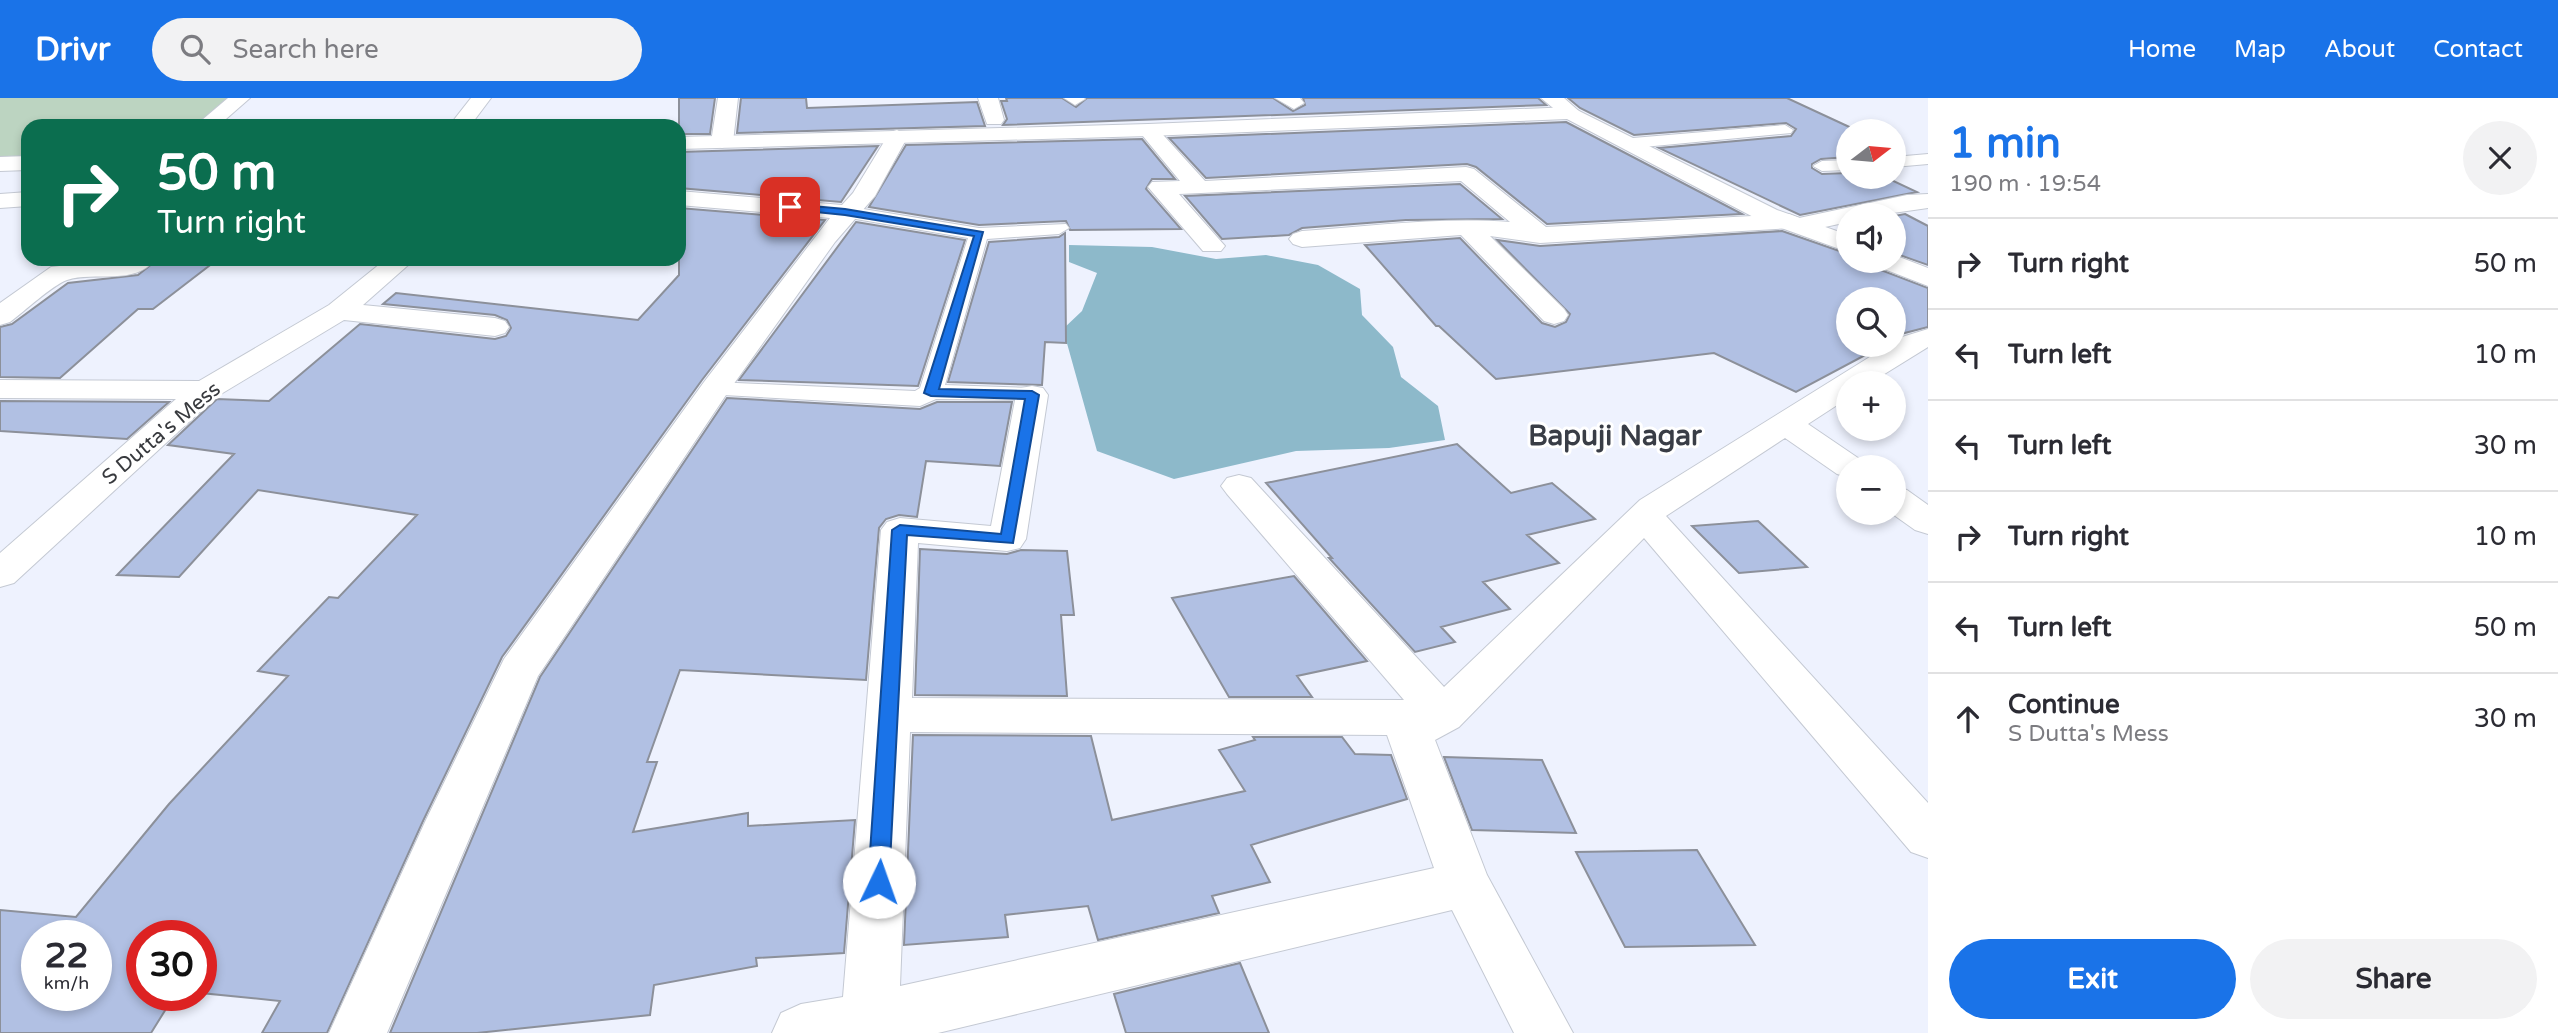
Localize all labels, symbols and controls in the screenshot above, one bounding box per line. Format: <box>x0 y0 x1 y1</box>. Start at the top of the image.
search box <box>152 18 642 81</box>
text: Drivr <box>35 30 110 69</box>
icon: search <box>176 30 214 68</box>
text: Search here <box>232 34 379 65</box>
text: Home <box>2128 35 2196 64</box>
text: Map <box>2234 35 2286 64</box>
text: About <box>2324 35 2395 64</box>
text: Contact <box>2433 35 2523 64</box>
text: 1 min <box>1949 118 2061 169</box>
north arrow <box>1836 119 1906 189</box>
map controls <box>1836 119 1906 525</box>
button: close <box>2463 121 2537 195</box>
text: 50 m <box>157 144 276 203</box>
icon: right <box>42 147 133 238</box>
text: 190 m · 19:54 <box>1949 170 2101 198</box>
pin <box>760 177 820 237</box>
icon: arrive <box>771 188 809 226</box>
button: sound <box>1836 203 1906 273</box>
text: Turn right <box>157 204 306 242</box>
icon: right <box>1949 245 1987 283</box>
text: Turn right <box>2008 248 2129 279</box>
text: 50 m <box>2474 248 2537 279</box>
button: search <box>1836 287 1906 357</box>
icon: left <box>1949 336 1987 374</box>
text: Turn left <box>2008 339 2111 370</box>
text: 10 m <box>2474 339 2537 370</box>
button: + <box>1836 371 1906 441</box>
street label: S Dutta's Mess <box>97 377 226 490</box>
district label: Bapuji Nagar <box>1528 419 1703 453</box>
icon: left <box>1949 427 1987 465</box>
text: Turn left <box>2008 430 2111 461</box>
text: 30 m <box>2474 430 2537 461</box>
button: − <box>1836 455 1906 525</box>
icon: right <box>1949 518 1987 556</box>
text: Turn right <box>2008 521 2129 552</box>
text: 10 m <box>2474 521 2537 552</box>
icon: left <box>1949 609 1987 647</box>
text: Turn left <box>2008 612 2111 643</box>
text: 50 m <box>2474 612 2537 643</box>
text: Continue <box>2008 689 2120 720</box>
icon: ahead <box>1949 700 1987 738</box>
text: 30 m <box>2474 703 2537 734</box>
text: S Dutta's Mess <box>2008 720 2169 748</box>
position arrow <box>842 845 916 919</box>
speed limit sign: 30 <box>126 920 217 1011</box>
text: 22 <box>45 935 88 977</box>
button: Exit <box>1949 939 2236 1019</box>
button: Share <box>2250 939 2537 1019</box>
text: km/h <box>44 972 89 994</box>

